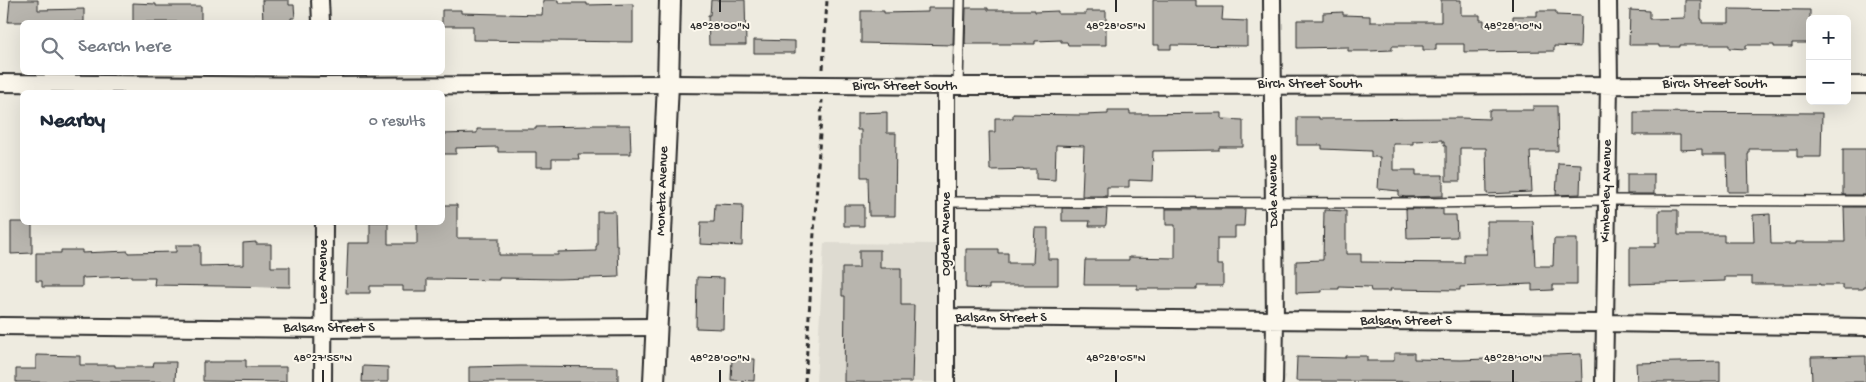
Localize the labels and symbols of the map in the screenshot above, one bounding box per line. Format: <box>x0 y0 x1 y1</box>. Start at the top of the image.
text: 48°28'00"N <box>690 20 750 34</box>
text: 48°28'05"N <box>1086 20 1146 34</box>
text: 48°28'10"N <box>1484 20 1542 34</box>
street label: Birch Street South <box>1257 76 1363 93</box>
street label: Birch Street South <box>1662 76 1768 93</box>
street label: Birch Street South <box>852 78 958 95</box>
street label: Kimberley Avenue <box>1598 139 1616 243</box>
street label: Moneta Avenue <box>653 145 673 236</box>
street label: Dale Avenue <box>1265 154 1283 228</box>
street label: Ogden Avenue <box>938 191 955 276</box>
street label: Lee Avenue <box>315 239 332 305</box>
street label: Balsam Street S <box>954 310 1047 327</box>
street label: Balsam Street S <box>1359 313 1452 330</box>
street label: Balsam Street S <box>282 320 375 337</box>
text: 48°27'55"N <box>294 352 352 366</box>
text: 48°28'00"N <box>690 352 750 366</box>
text: 48°28'05"N <box>1086 352 1146 366</box>
text: 48°28'10"N <box>1484 352 1542 366</box>

